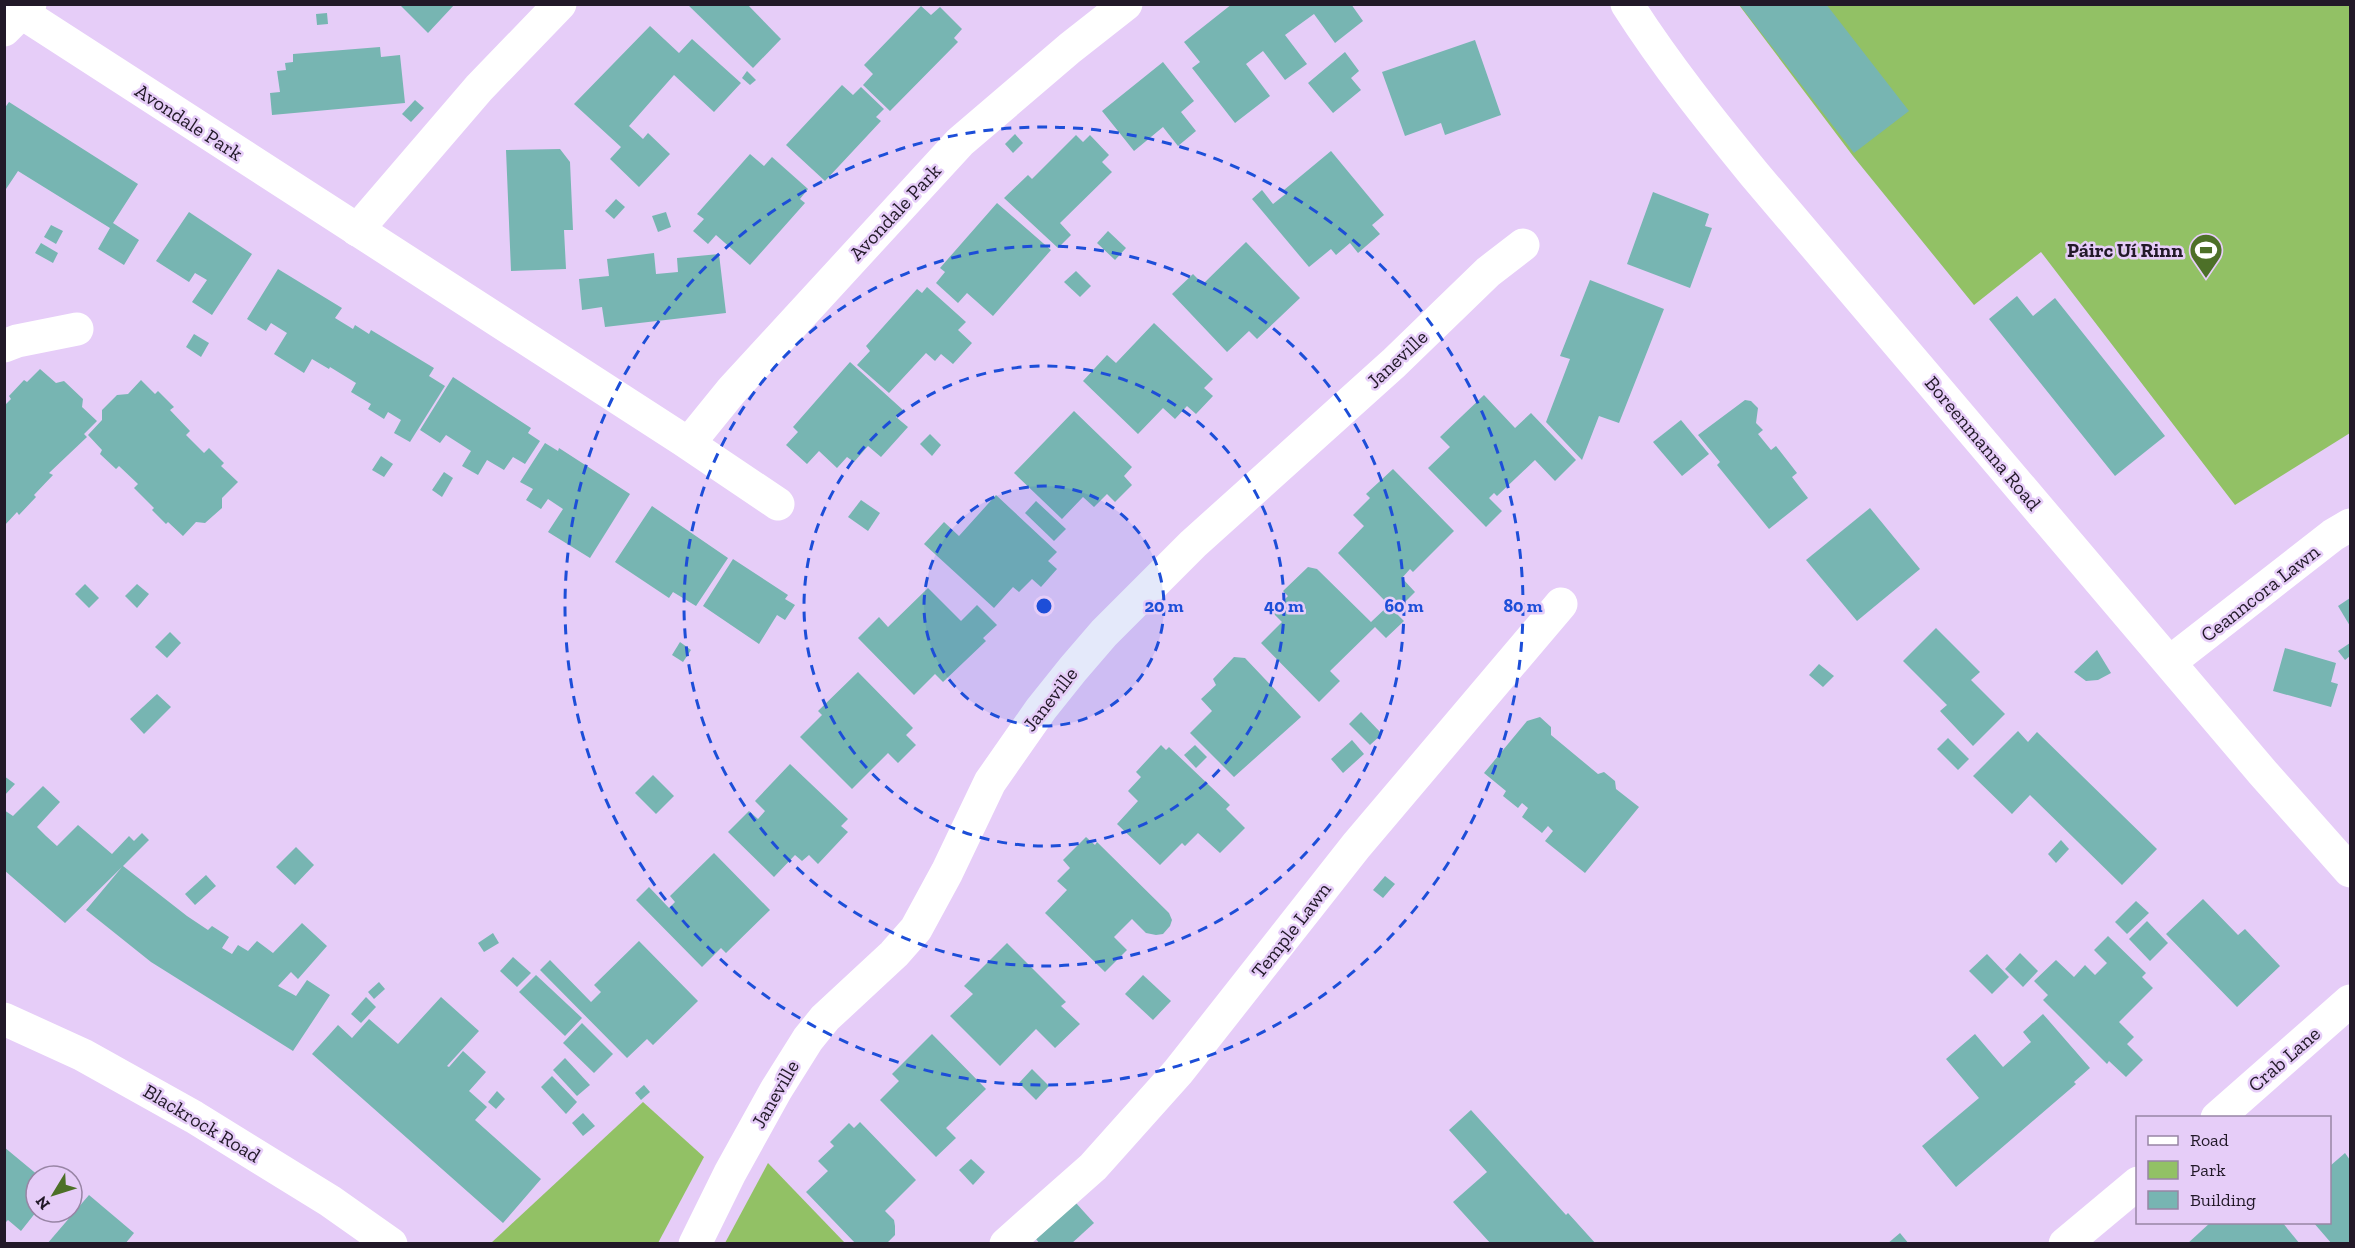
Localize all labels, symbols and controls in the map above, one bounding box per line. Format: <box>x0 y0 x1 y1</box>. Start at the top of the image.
street label: Avondale Park <box>131 78 248 166</box>
street label: Avondale Park <box>844 158 946 265</box>
sports icon: Páirc Uí Rinn <box>2188 232 2224 279</box>
place label: Páirc Uí Rinn <box>2067 238 2183 262</box>
street label: Janeville <box>1362 325 1432 393</box>
street label: Boreenmanna Road <box>1920 371 2046 515</box>
street label: Ceanncora Lawn <box>2196 539 2325 647</box>
text: 20 m <box>1144 595 1184 617</box>
text: 40 m <box>1264 595 1304 617</box>
text: 60 m <box>1384 595 1424 617</box>
text: 80 m <box>1503 595 1543 617</box>
centre of rings <box>1034 596 1054 616</box>
street label: Janeville <box>1018 662 1082 736</box>
street label: Temple Lawn <box>1246 877 1336 983</box>
street label: Crab Lane <box>2243 1021 2325 1097</box>
street label: Janeville <box>746 1056 804 1132</box>
street label: Blackrock Road <box>139 1079 265 1167</box>
legend <box>2136 1116 2331 1224</box>
text: Road <box>2190 1129 2229 1151</box>
text: Park <box>2190 1159 2226 1181</box>
north arrow <box>24 1164 84 1224</box>
text: Building <box>2190 1189 2256 1211</box>
text: N <box>31 1192 54 1214</box>

